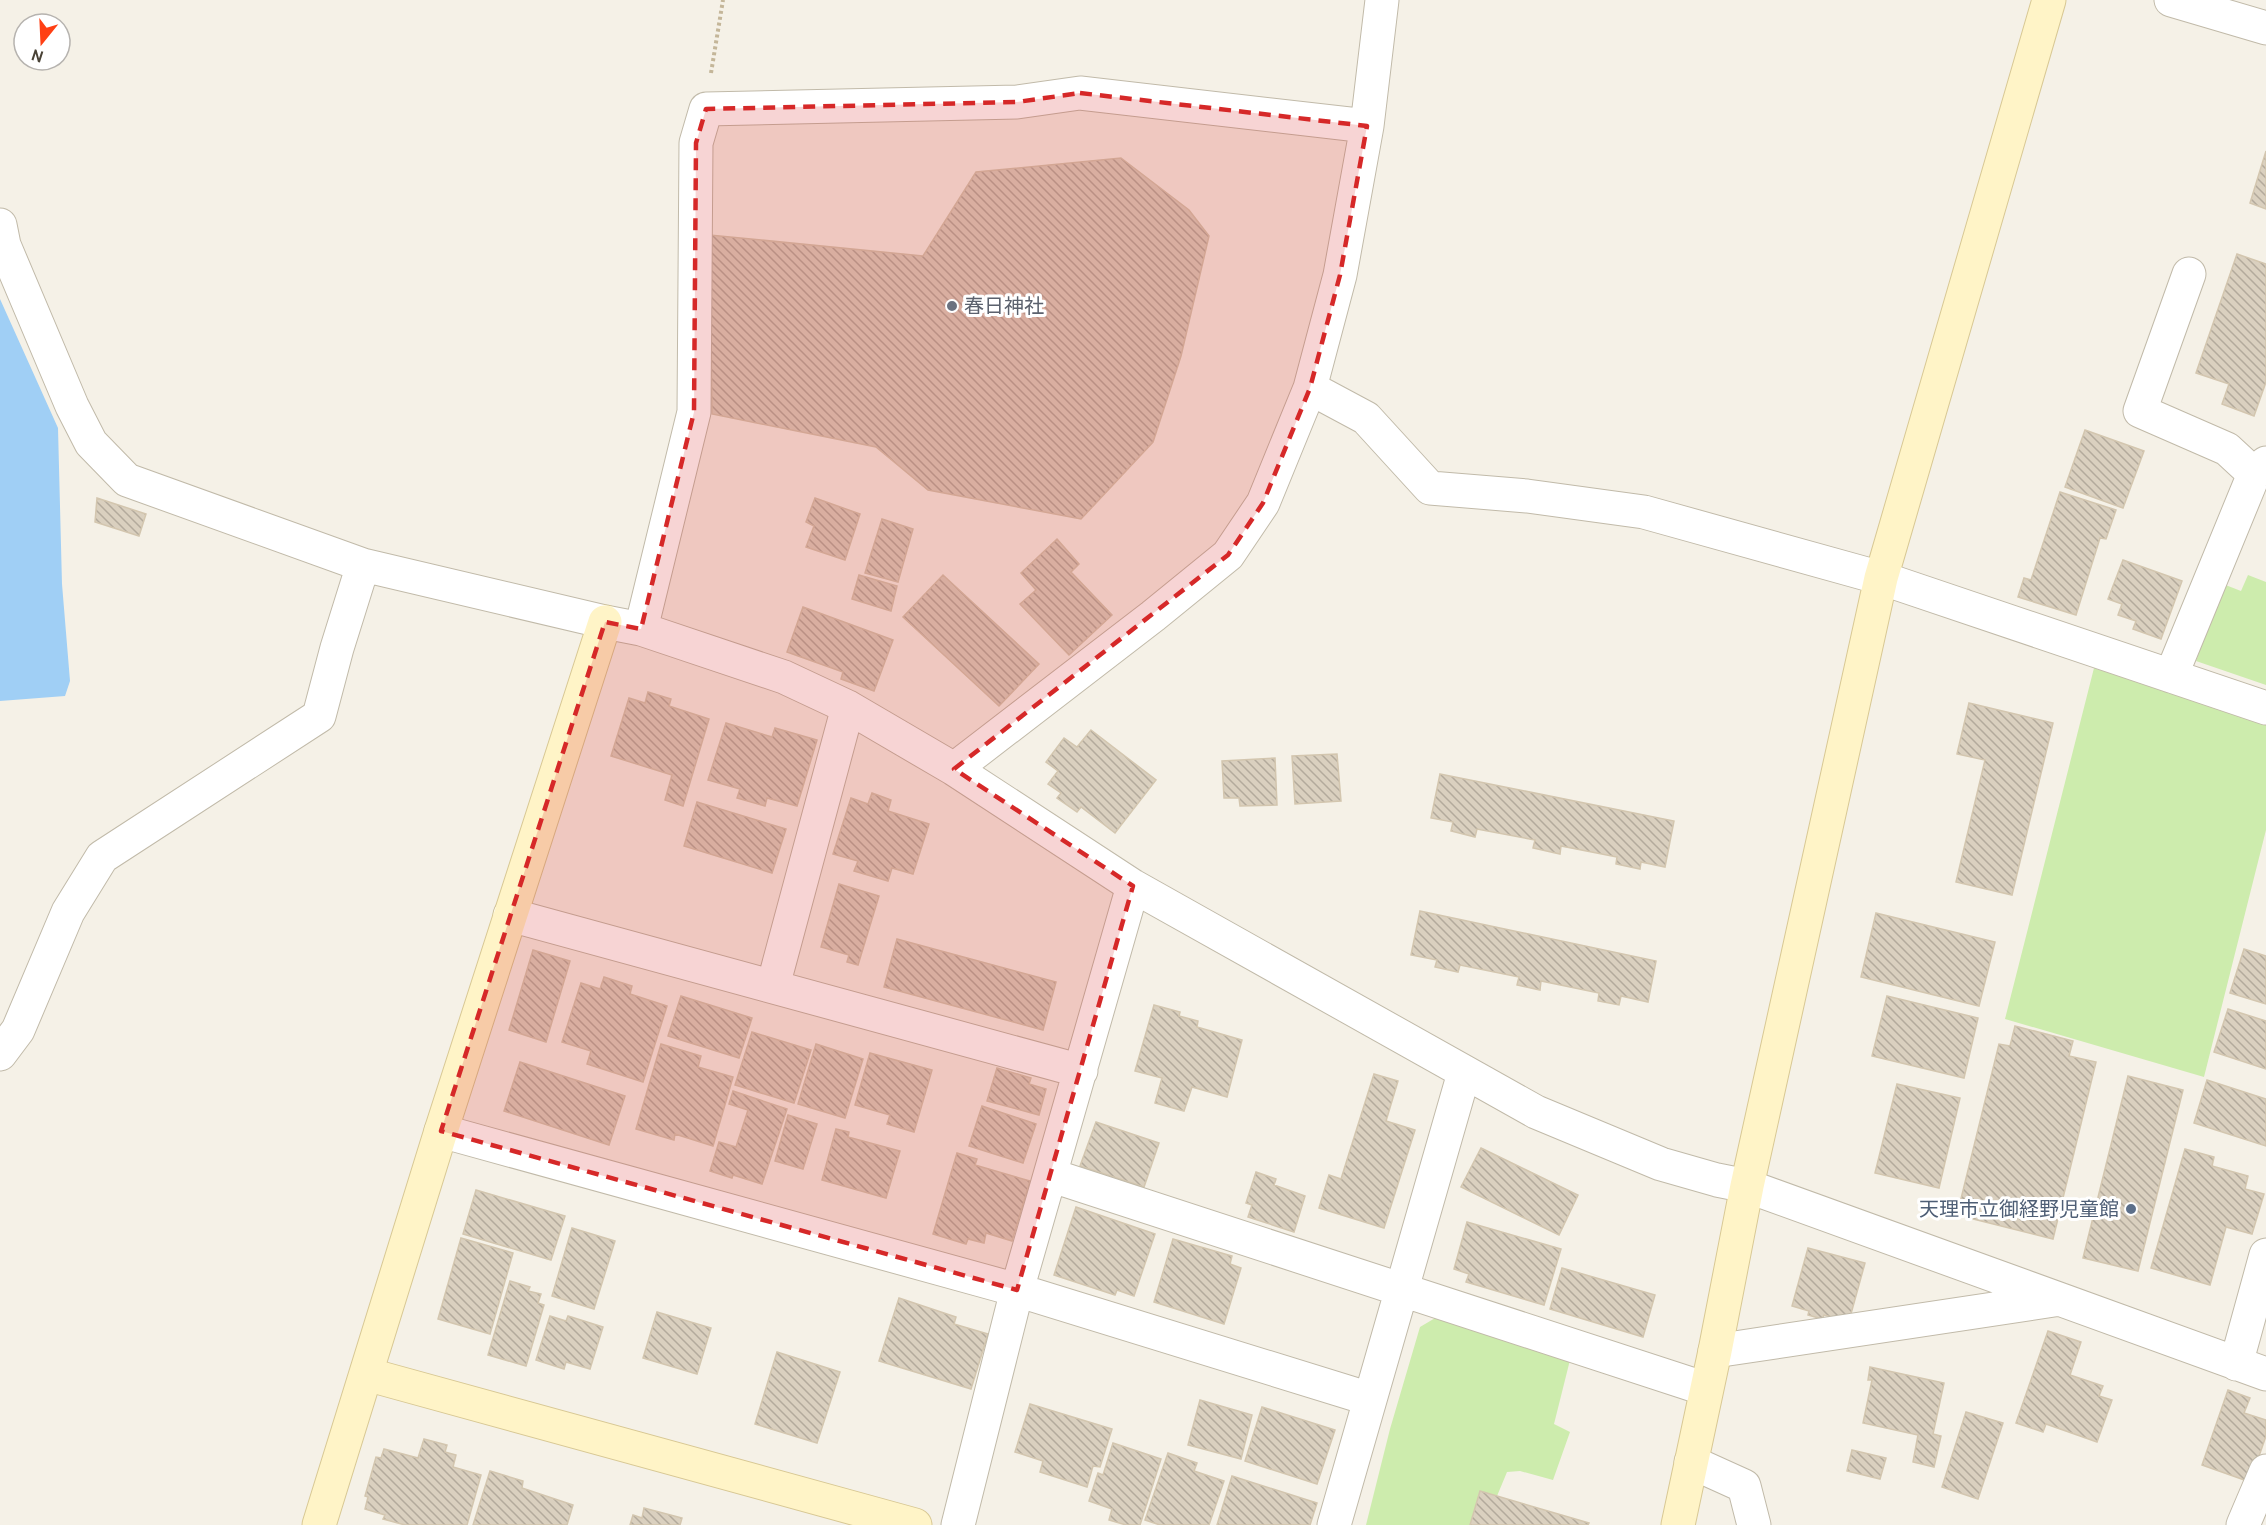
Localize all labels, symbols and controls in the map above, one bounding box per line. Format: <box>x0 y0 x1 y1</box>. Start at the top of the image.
north arrow <box>12 12 72 72</box>
text: N <box>29 45 46 67</box>
place label: 春日神社 <box>964 294 1044 318</box>
marker: 春日神社 <box>945 299 959 313</box>
place label: 天理市立御経野児童館 <box>1919 1197 2119 1221</box>
marker: 天理市立御経野児童館 <box>2124 1202 2138 1216</box>

